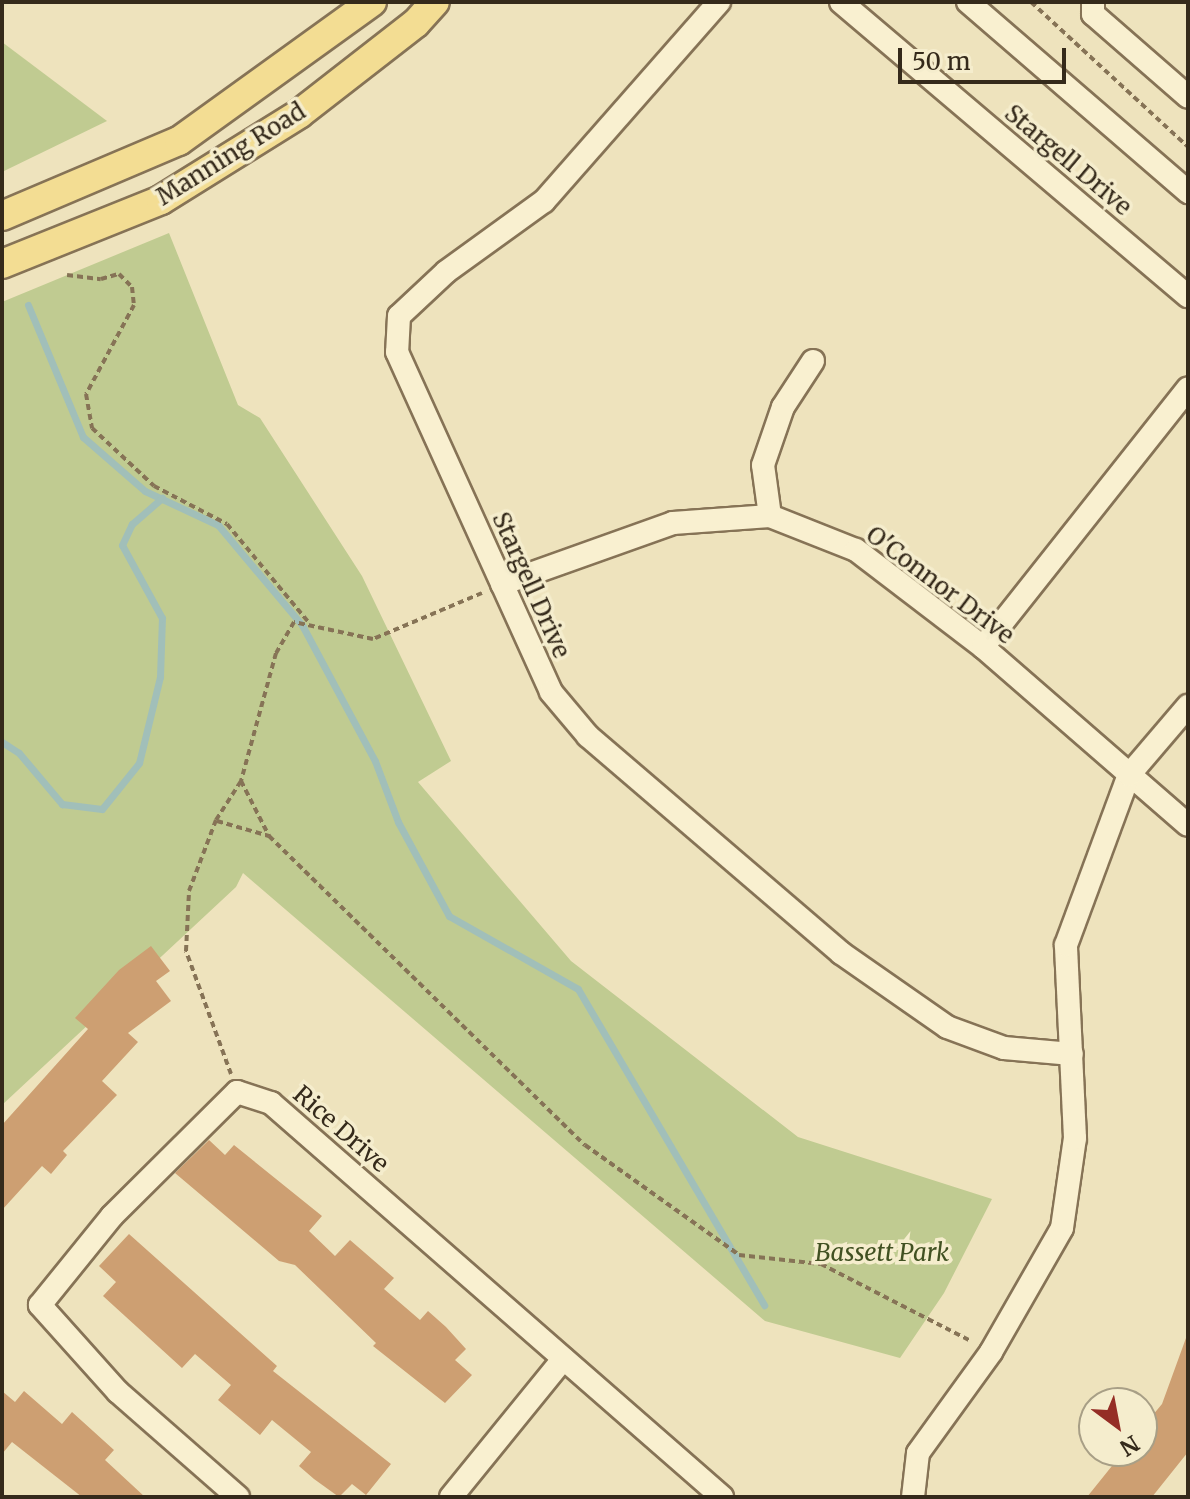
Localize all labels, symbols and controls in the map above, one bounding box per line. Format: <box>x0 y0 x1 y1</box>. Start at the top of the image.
scale bar <box>902 32 1070 82</box>
text: 50 m <box>912 46 971 77</box>
street label: Manning Road <box>151 97 311 211</box>
street label: Stargell Drive <box>999 99 1137 221</box>
street label: Stargell Drive <box>486 508 576 662</box>
street label: O'Connor Drive <box>861 520 1019 650</box>
street label: Rice Drive <box>287 1080 395 1178</box>
park label: Bassett Park <box>815 1239 949 1267</box>
north arrow <box>1078 1387 1158 1467</box>
text: N <box>1115 1429 1144 1462</box>

